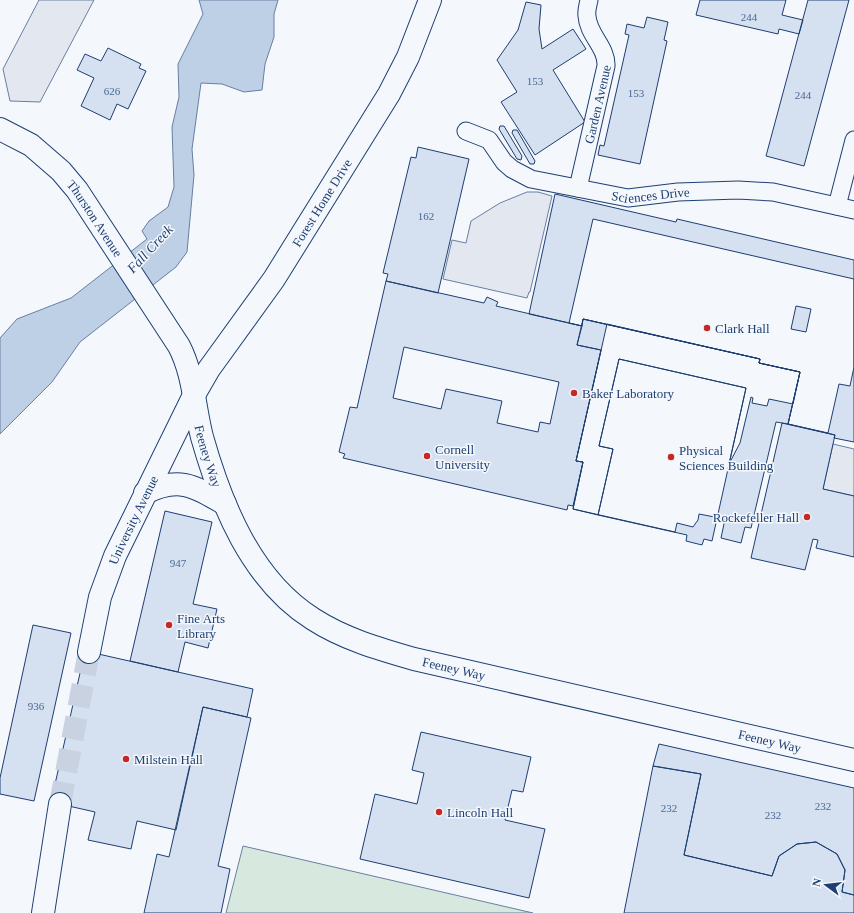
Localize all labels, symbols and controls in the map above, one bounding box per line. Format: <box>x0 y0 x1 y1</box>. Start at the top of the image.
house number: 244 <box>741 11 758 23</box>
street label: Garden Avenue <box>581 63 614 145</box>
house number: 153 <box>527 75 544 87</box>
house number: 626 <box>104 85 121 97</box>
house number: 153 <box>628 87 645 99</box>
house number: 244 <box>795 89 812 101</box>
street label: Forest Home Drive <box>289 156 354 249</box>
street label: Thurston Avenue <box>64 177 126 260</box>
street label: Sciences Drive <box>610 184 690 205</box>
house number: 162 <box>418 210 434 222</box>
water label: Fall Creek <box>123 221 176 277</box>
place label: Clark Hall <box>715 321 770 336</box>
marker: Clark Hall <box>702 323 712 333</box>
place label: Baker Laboratory <box>582 386 675 401</box>
marker: Baker Laboratory <box>569 388 579 398</box>
street label: Feeney Way <box>192 424 225 490</box>
place label: Cornell University <box>435 442 490 472</box>
place label: Physical Sciences Building <box>679 443 774 473</box>
marker: Cornell University <box>422 451 432 461</box>
marker: Physical Sciences Building <box>666 452 676 462</box>
street label: University Avenue <box>105 473 161 566</box>
place label: Rockefeller Hall <box>713 510 799 525</box>
marker: Rockefeller Hall <box>802 512 812 522</box>
house number: 947 <box>170 557 187 569</box>
place label: Fine Arts Library <box>177 611 225 641</box>
marker: Fine Arts Library <box>164 620 174 630</box>
street label: Feeney Way <box>421 654 487 683</box>
house number: 936 <box>28 700 45 712</box>
street label: Feeney Way <box>737 726 803 755</box>
place label: Milstein Hall <box>134 752 203 767</box>
marker: Milstein Hall <box>121 754 131 764</box>
house number: 232 <box>815 800 831 812</box>
house number: 232 <box>661 802 677 814</box>
place label: Lincoln Hall <box>447 805 513 820</box>
marker: Lincoln Hall <box>434 807 444 817</box>
house number: 232 <box>765 809 781 821</box>
north arrow <box>806 865 846 905</box>
text: N <box>810 877 823 888</box>

